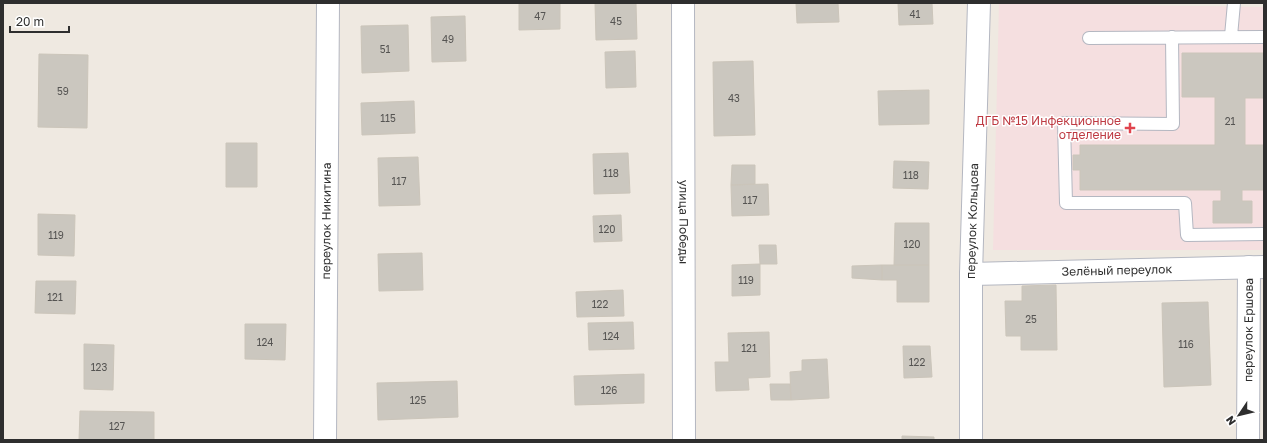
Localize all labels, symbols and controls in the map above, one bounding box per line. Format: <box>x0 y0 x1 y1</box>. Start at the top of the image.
scale bar <box>10 8 69 34</box>
house number: 41 <box>910 8 921 20</box>
house number: 47 <box>534 10 546 22</box>
text: 20 m <box>16 14 44 29</box>
house number: 45 <box>610 15 622 27</box>
house number: 49 <box>442 33 454 45</box>
house number: 51 <box>380 43 390 55</box>
house number: 59 <box>57 85 69 97</box>
house number: 43 <box>728 92 740 104</box>
house number: 115 <box>380 112 396 124</box>
place label: ДГБ №15 Инфекционное отделение <box>976 113 1121 142</box>
house number: 21 <box>1225 115 1235 127</box>
marker: ДГБ №15 Инфекционное отделение <box>1124 122 1136 134</box>
street label: переулок Никитина <box>318 162 334 280</box>
street label: переулок Кольцова <box>963 163 981 279</box>
house number: 118 <box>603 167 619 179</box>
house number: 118 <box>903 169 919 181</box>
house number: 117 <box>392 175 407 187</box>
street label: улица Победы <box>676 180 692 264</box>
house number: 117 <box>743 194 758 206</box>
house number: 120 <box>599 223 615 235</box>
house number: 119 <box>48 229 64 241</box>
house number: 120 <box>904 238 920 250</box>
street label: Зелёный переулок <box>1061 261 1173 279</box>
house number: 119 <box>738 274 754 286</box>
street label: переулок Ершова <box>1240 278 1256 382</box>
house number: 121 <box>47 291 63 303</box>
house number: 122 <box>592 298 608 310</box>
house number: 25 <box>1025 313 1037 325</box>
house number: 124 <box>603 330 619 342</box>
house number: 124 <box>257 336 273 348</box>
house number: 116 <box>1178 338 1194 350</box>
house number: 121 <box>741 342 757 354</box>
house number: 122 <box>909 356 925 368</box>
house number: 123 <box>91 361 107 373</box>
house number: 126 <box>601 384 617 396</box>
house number: 125 <box>410 394 426 406</box>
north arrow <box>1219 395 1259 435</box>
text: N <box>1223 414 1238 428</box>
house number: 127 <box>109 420 125 432</box>

